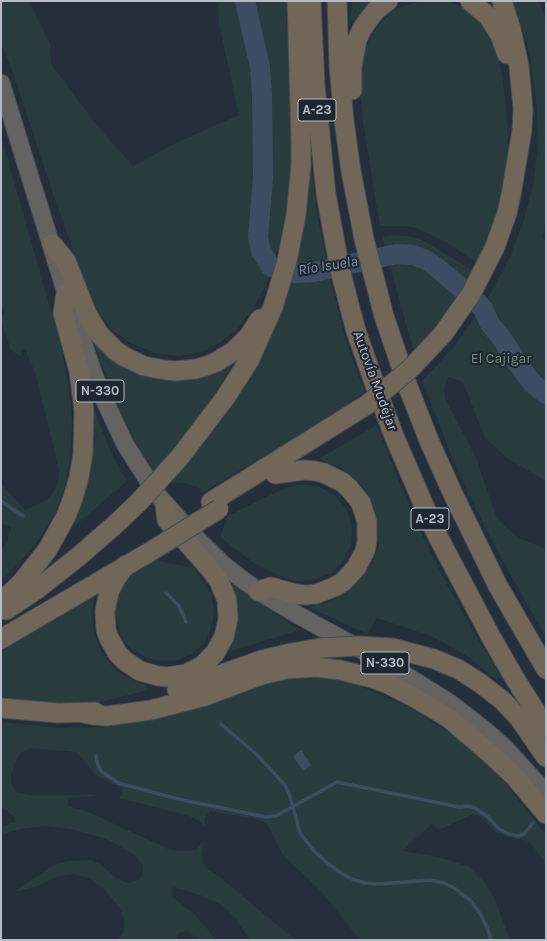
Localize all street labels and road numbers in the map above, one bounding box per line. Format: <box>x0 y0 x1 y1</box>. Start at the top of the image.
road number: A-23 <box>298 99 336 121</box>
street label: Autovía Mudéjar <box>349 329 401 433</box>
road number: N-330 <box>76 380 124 402</box>
road number: A-23 <box>411 508 449 530</box>
road number: N-330 <box>361 652 409 674</box>

